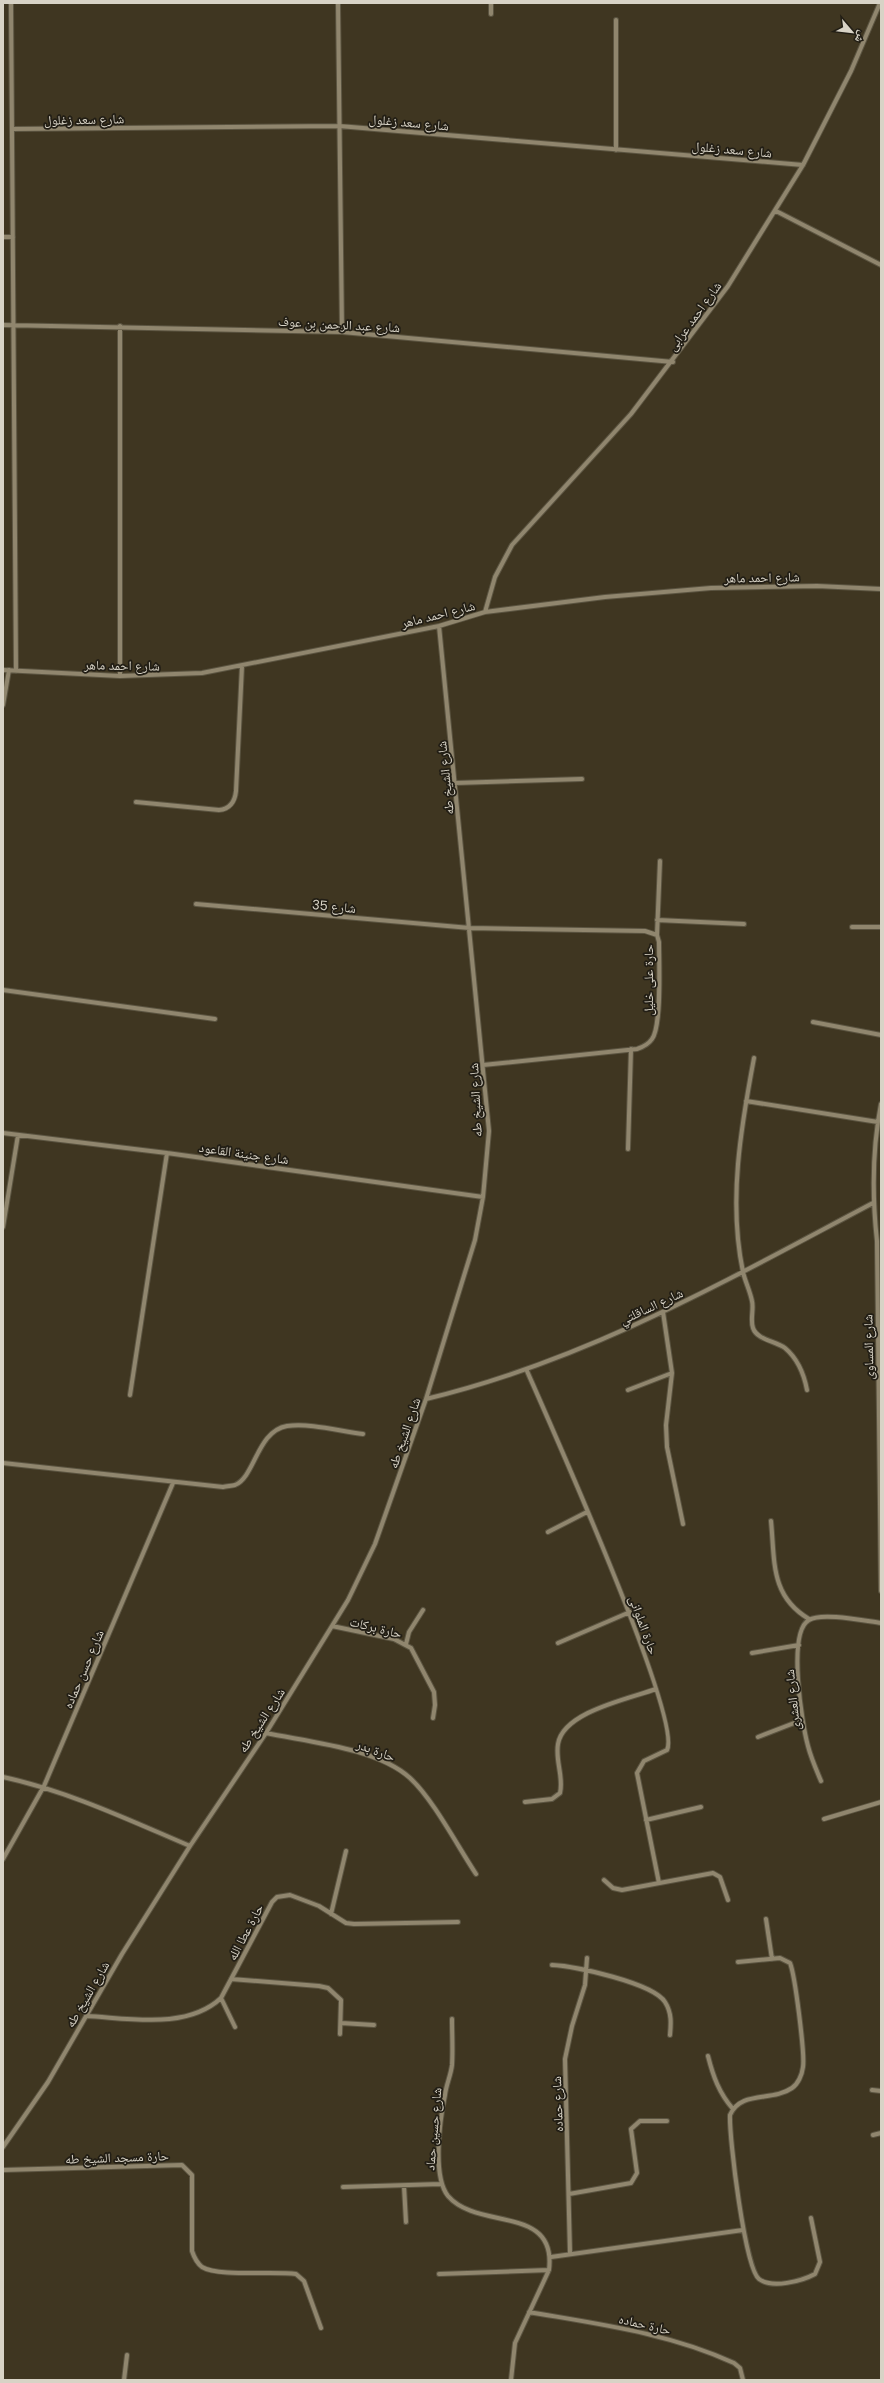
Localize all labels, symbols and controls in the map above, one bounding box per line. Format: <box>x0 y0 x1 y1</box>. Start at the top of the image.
north arrow <box>832 12 872 52</box>
text: ش <box>851 28 871 46</box>
street label: شارع سعد زغلول <box>44 109 124 130</box>
street label: شارع سعد زغلول <box>368 110 450 135</box>
street label: شارع سعد زغلول <box>691 137 773 162</box>
street label: شارع احمد عرابى <box>663 278 726 355</box>
street label: شارع عبد الرحمن بن عوف <box>277 312 401 337</box>
street label: شارع احمد ماهر <box>723 567 800 588</box>
street label: شارع احمد ماهر <box>398 596 477 633</box>
street label: شارع احمد ماهر <box>83 655 160 676</box>
street label: شارع الشيخ طه <box>432 740 459 816</box>
street label: شارع 35 <box>311 895 357 918</box>
street label: حارة على خليل <box>639 944 658 1016</box>
street label: شارع الشيخ طه <box>464 1063 487 1137</box>
street label: شارع جنينة القاعود <box>198 1138 290 1169</box>
street label: شارع الساقلتي <box>616 1283 687 1331</box>
street label: شارع المساوى <box>858 1314 879 1380</box>
street label: شارع الشيخ طه <box>383 1395 425 1471</box>
street label: حارة الملوانى <box>624 1593 663 1657</box>
street label: حارة بركات <box>348 1612 404 1643</box>
street label: شارع حسن حماده <box>58 1627 109 1711</box>
street label: شارع العشرى <box>780 1668 805 1731</box>
street label: شارع الشيخ طه <box>233 1684 290 1756</box>
street label: حارة بدر <box>353 1734 398 1766</box>
street label: حارة عطا الله <box>223 1901 268 1964</box>
street label: شارع الشيخ طه <box>61 1957 114 2031</box>
street label: شارع حماده <box>547 2076 568 2132</box>
street label: شارع حسين حماد <box>420 2087 447 2171</box>
street label: حارة مسجد الشيخ طه <box>65 2146 169 2169</box>
street label: حارة حماده <box>617 2309 673 2340</box>

